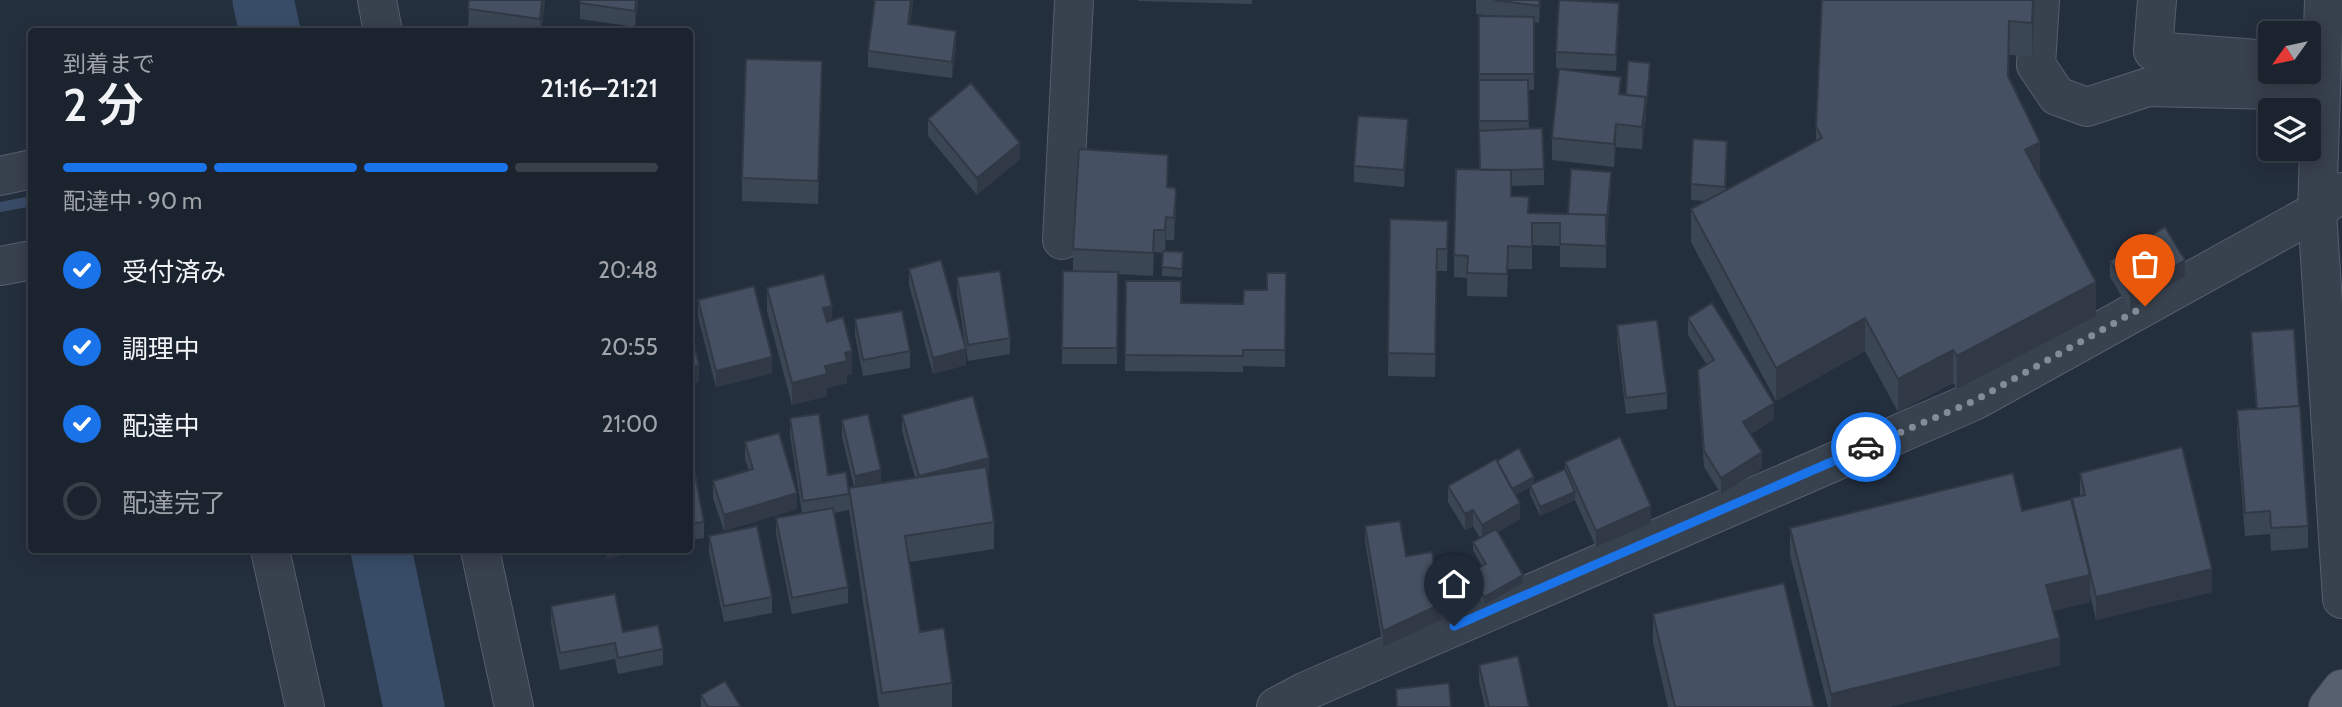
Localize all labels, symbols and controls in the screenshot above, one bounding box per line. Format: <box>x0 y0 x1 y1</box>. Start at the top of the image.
north arrow <box>2258 21 2320 84</box>
map controls <box>2258 21 2321 161</box>
text: 到着まで <box>63 50 155 78</box>
text: 21:16–21:21 <box>540 72 658 104</box>
text: 2 分 <box>63 77 144 133</box>
button: layers <box>2258 98 2321 161</box>
text: 配達中 · 90 m <box>63 187 202 215</box>
pin <box>2115 234 2175 306</box>
icon: bag <box>2126 245 2164 283</box>
icon: check <box>63 251 101 289</box>
text: 受付済み <box>122 256 226 288</box>
text: 20:48 <box>598 256 658 284</box>
icon: check <box>63 328 101 366</box>
text: 調理中 <box>122 333 200 365</box>
text: 20:55 <box>600 333 658 361</box>
icon: check <box>63 405 101 443</box>
text: 配達中 <box>122 410 200 442</box>
text: 21:00 <box>602 410 658 438</box>
courier <box>1831 412 1901 482</box>
icon: car <box>1847 428 1885 466</box>
text: 配達完了 <box>122 487 226 519</box>
pin <box>1424 554 1484 626</box>
icon: home <box>1435 565 1473 603</box>

